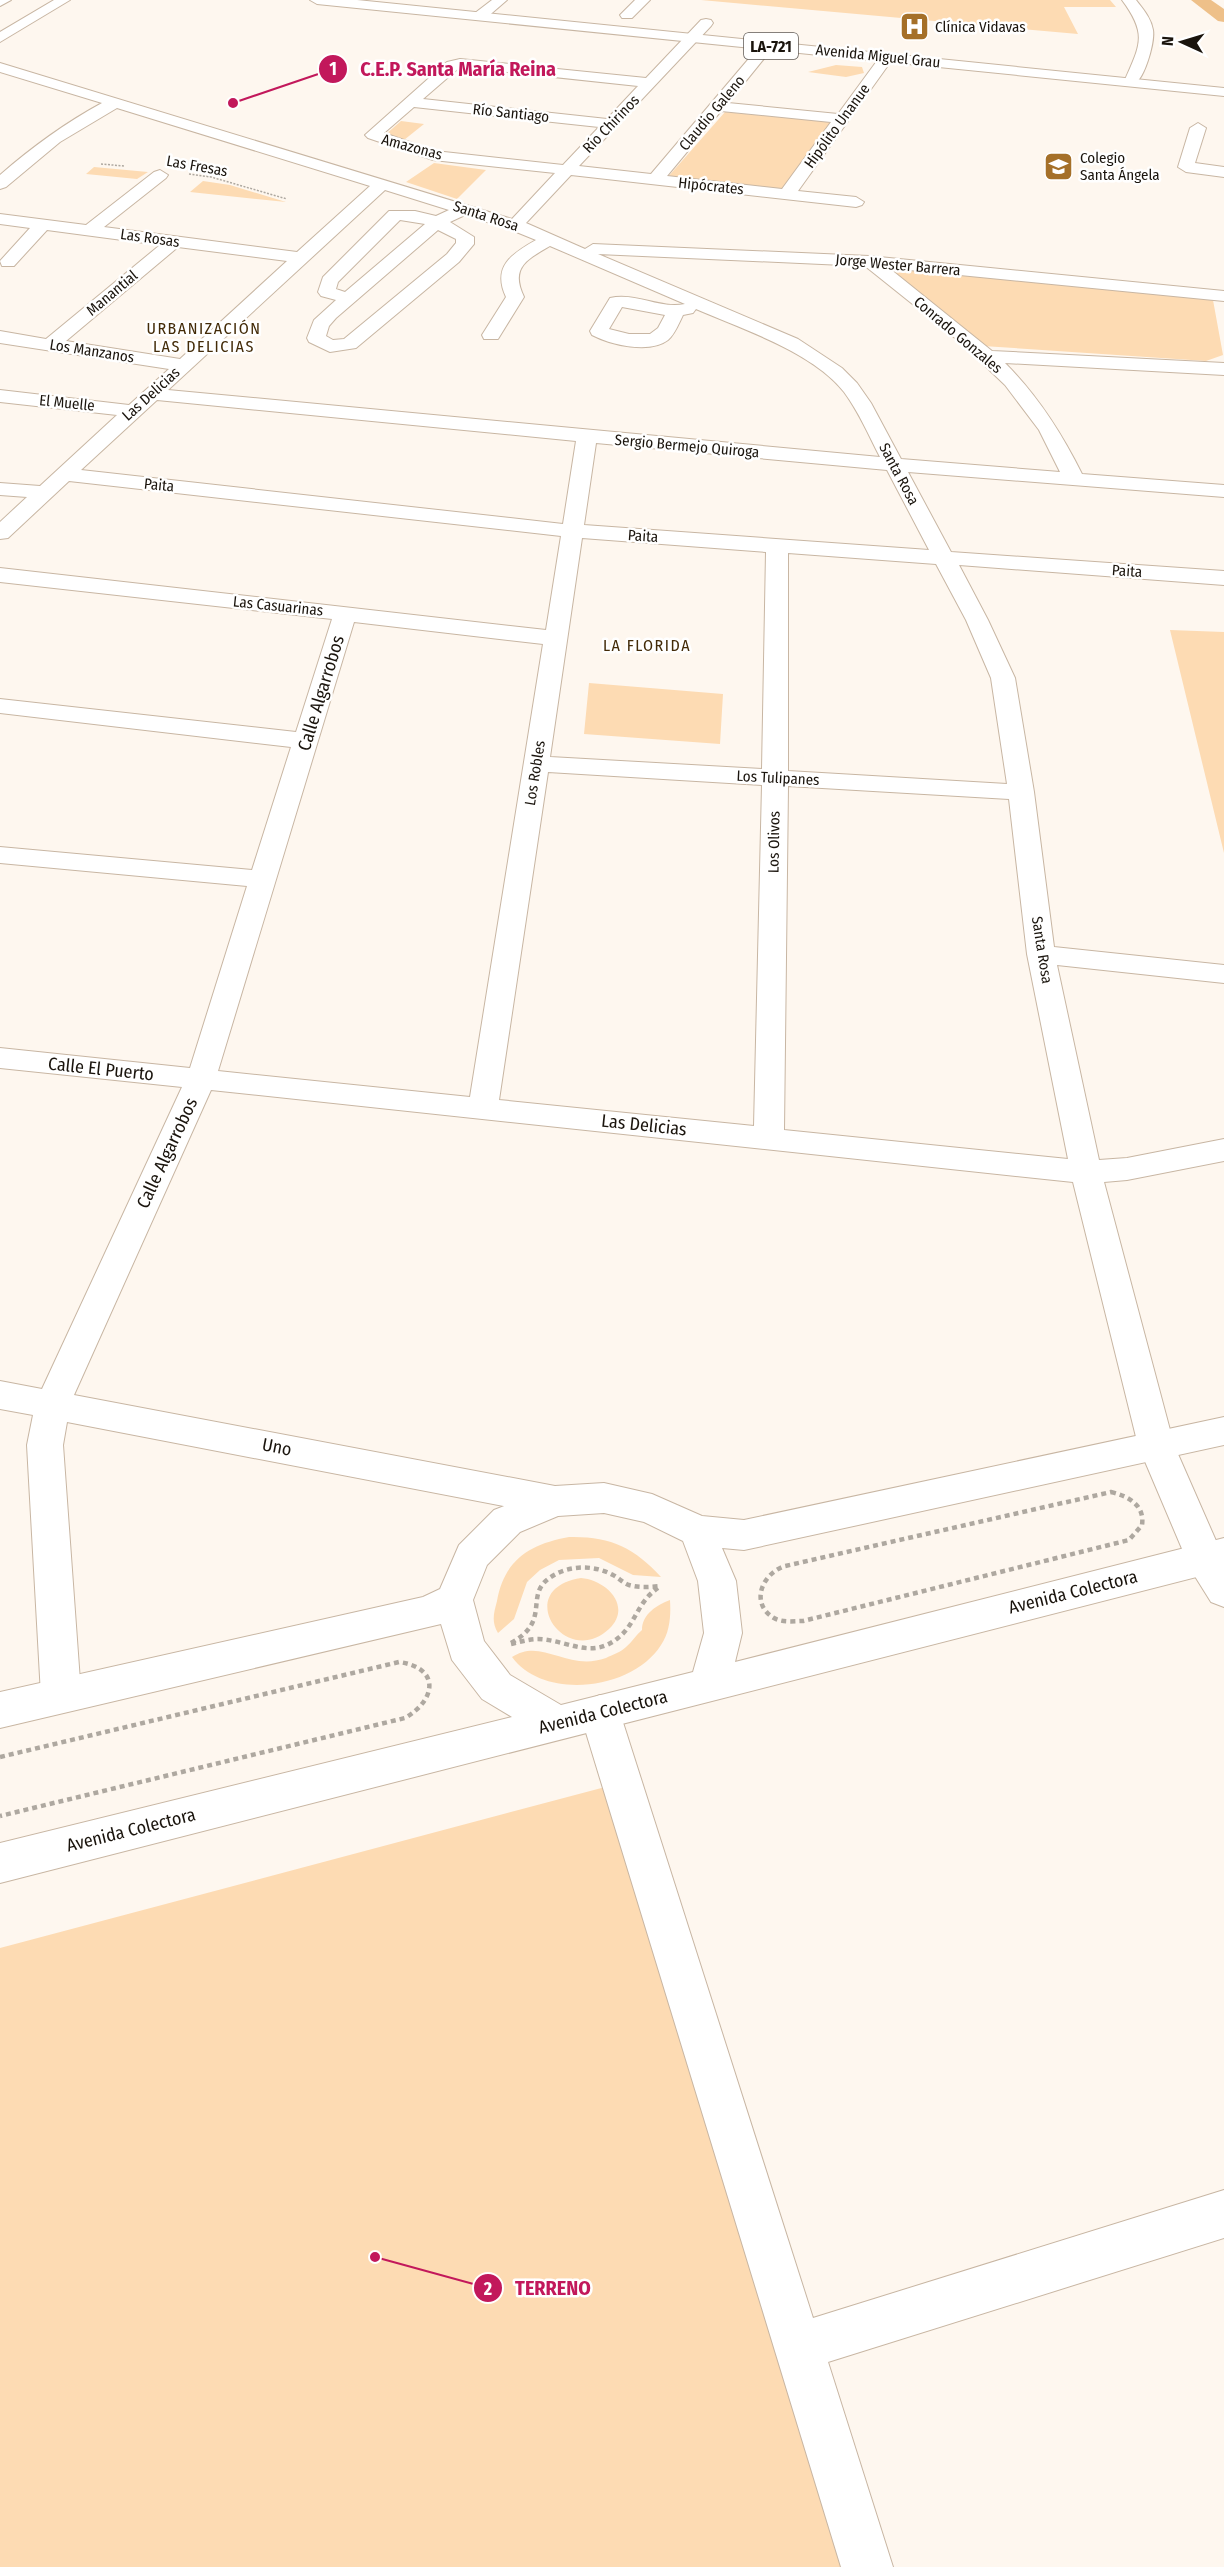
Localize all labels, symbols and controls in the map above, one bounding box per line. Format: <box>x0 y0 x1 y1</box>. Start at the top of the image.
hospital icon: Clínica Vidavas <box>898 11 930 43</box>
north arrow <box>1152 12 1212 72</box>
place label: Clínica Vidavas <box>935 18 1026 36</box>
road number: LA-721 <box>744 33 798 59</box>
text: N <box>1158 36 1177 46</box>
street label: Avenida Miguel Grau <box>815 41 941 71</box>
callout: C.E.P. Santa María Reina <box>318 50 568 88</box>
text: C.E.P. Santa María Reina <box>360 57 556 81</box>
text: 1 <box>329 58 337 80</box>
street label: Claudio Galeno <box>675 72 749 154</box>
street label: Hipólito Unanue <box>800 80 874 172</box>
street label: Río Chirinos <box>579 91 643 157</box>
street label: Río Santiago <box>472 100 550 126</box>
street label: Amazonas <box>380 130 444 164</box>
place label: Colegio Santa Ángela <box>1080 149 1160 184</box>
school or university icon: Colegio Santa Ángela <box>1043 151 1075 183</box>
street label: Las Fresas <box>165 152 229 180</box>
street label: Hipócrates <box>677 174 745 198</box>
street label: Santa Rosa <box>451 197 521 235</box>
street label: Las Rosas <box>119 225 181 251</box>
street label: Jorge Wester Barrera <box>835 251 961 279</box>
street label: Manantial <box>83 266 141 320</box>
street label: Conrado Gonzales <box>910 293 1006 377</box>
district label: URBANIZACIÓN LAS DELICIAS <box>146 319 262 356</box>
street label: Los Manzanos <box>48 335 136 367</box>
street label: Las Delicias <box>118 363 184 425</box>
street label: El Muelle <box>38 391 96 415</box>
street label: Sergio Bermejo Quiroga <box>614 431 760 461</box>
street label: Santa Rosa <box>875 440 923 508</box>
street label: Paita <box>143 474 175 496</box>
street label: Paita <box>627 526 659 546</box>
street label: Paita <box>1111 561 1143 581</box>
street label: Las Casuarinas <box>232 592 324 620</box>
street label: Calle Algarrobos <box>293 632 349 753</box>
district label: LA FLORIDA <box>603 636 691 655</box>
street label: Los Robles <box>521 739 549 807</box>
street label: Los Tulipanes <box>736 767 820 789</box>
street label: Los Olivos <box>764 811 784 873</box>
street label: Santa Rosa <box>1028 915 1056 985</box>
street label: Calle El Puerto <box>47 1053 155 1085</box>
street label: Calle Algarrobos <box>132 1094 202 1212</box>
street label: Las Delicias <box>600 1110 688 1140</box>
street label: Uno <box>260 1433 294 1461</box>
street label: Avenida Colectora <box>1006 1565 1140 1619</box>
street label: Avenida Colectora <box>536 1685 670 1739</box>
street label: Avenida Colectora <box>64 1803 198 1857</box>
callout: TERRENO <box>473 2269 603 2307</box>
text: TERRENO <box>515 2276 591 2300</box>
text: 2 <box>483 2278 492 2300</box>

